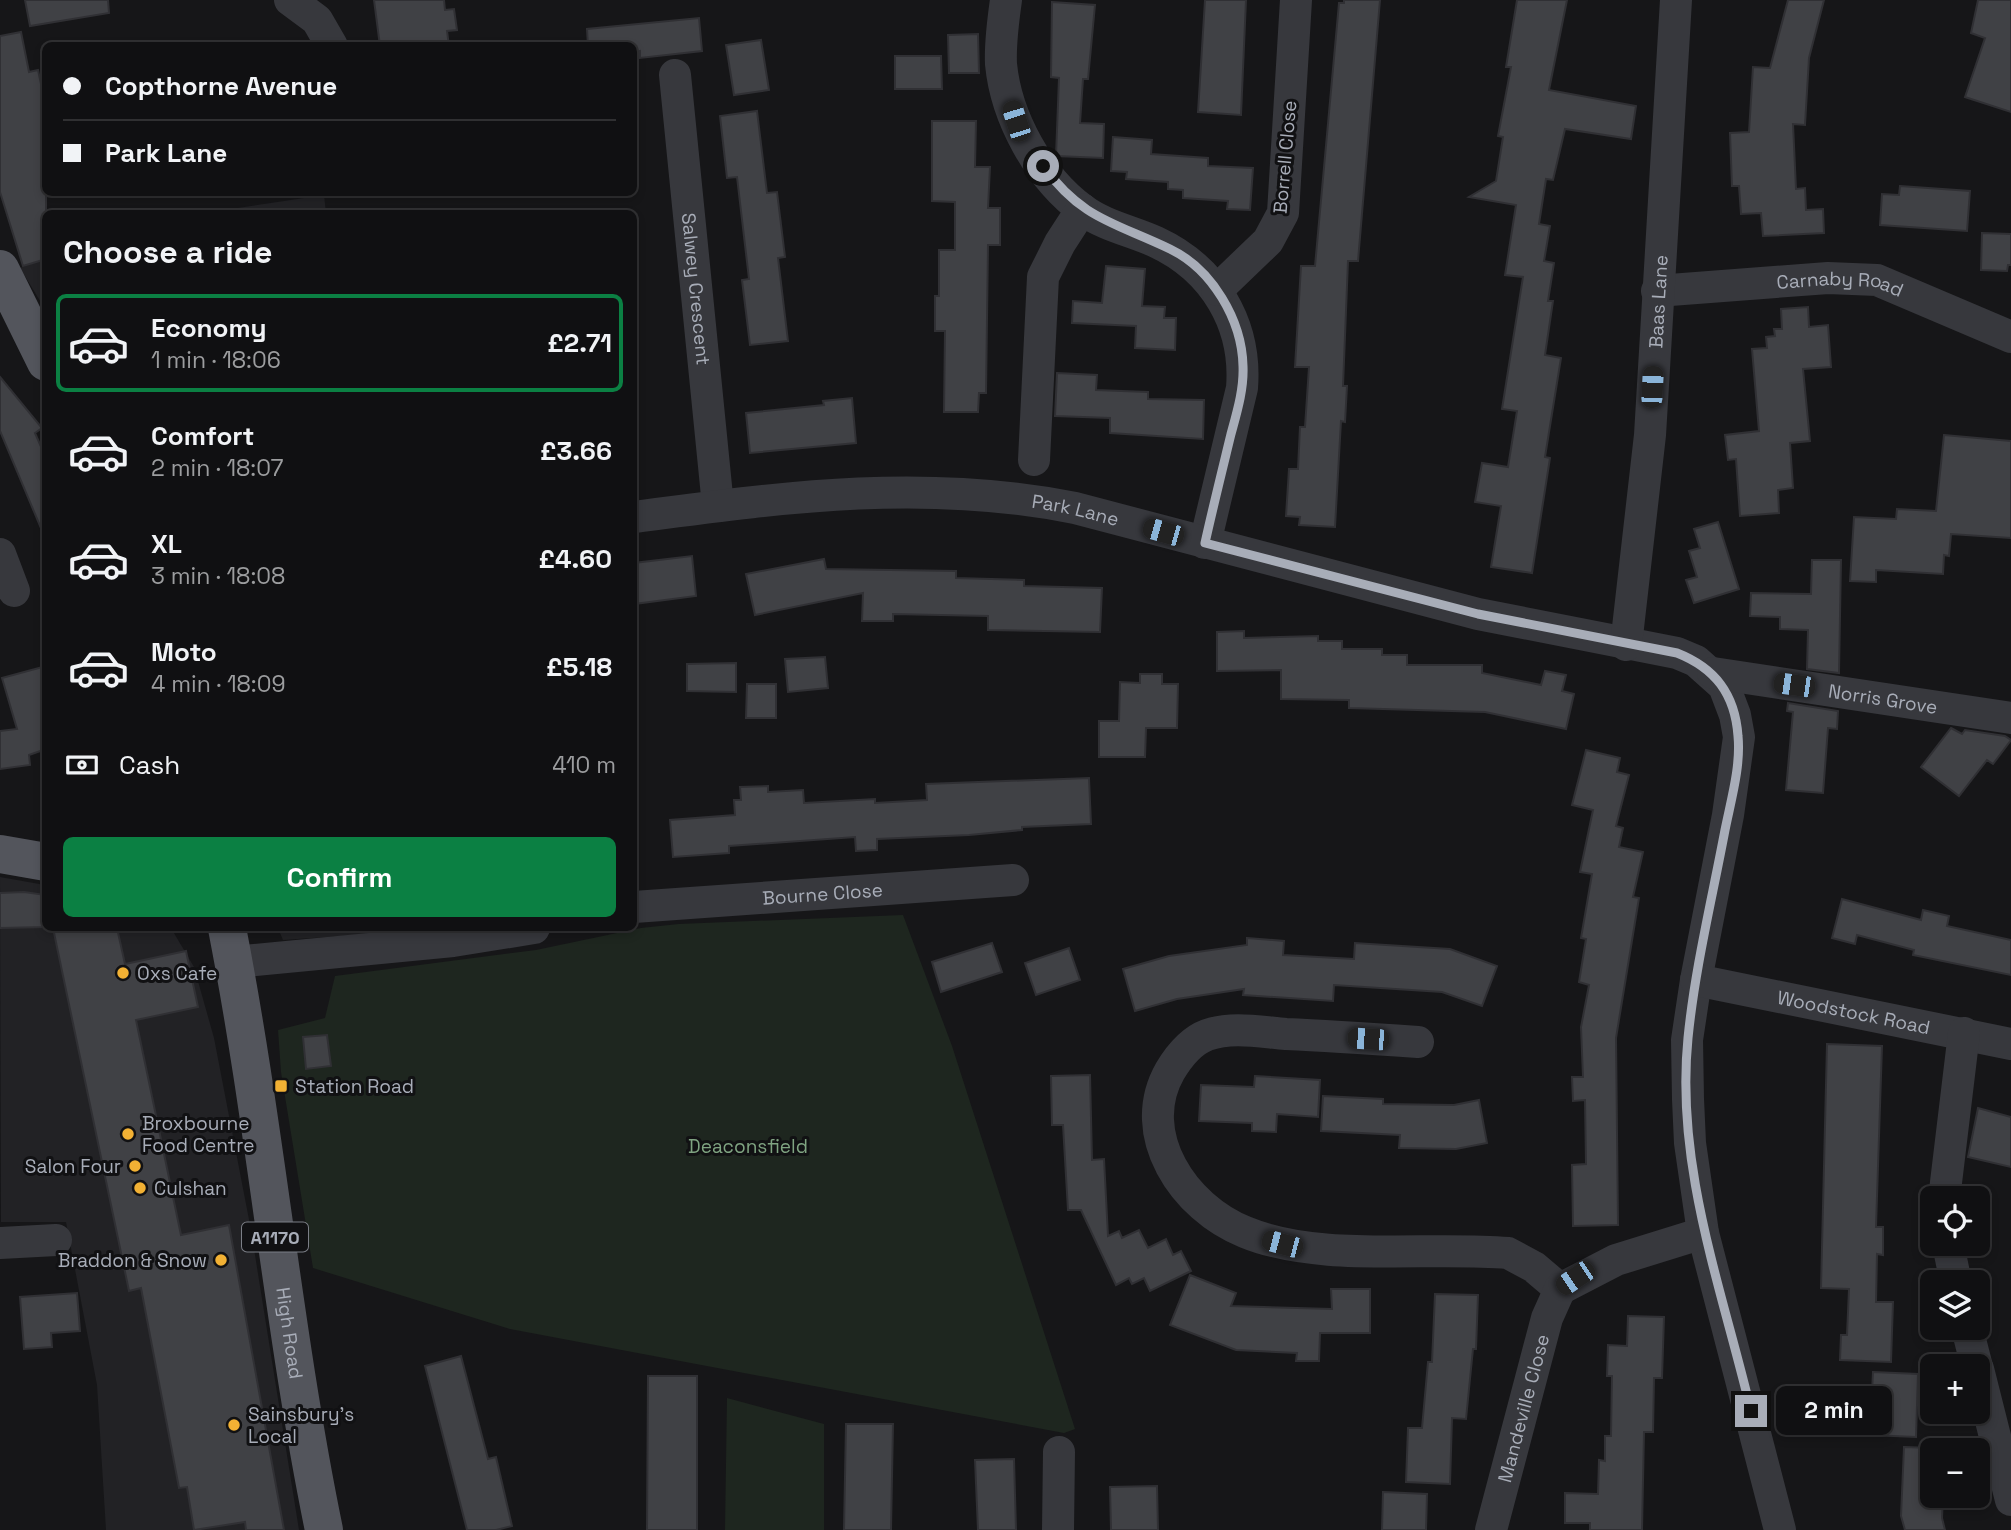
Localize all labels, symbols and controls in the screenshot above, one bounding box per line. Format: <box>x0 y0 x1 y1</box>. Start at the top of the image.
text: Copthorne Avenue <box>105 69 337 103</box>
car <box>1000 98 1033 144</box>
street label: Borrell Close <box>1268 99 1302 215</box>
text: Park Lane <box>105 136 227 170</box>
route start <box>1027 150 1059 182</box>
street label: Salwey Crescent <box>676 212 716 366</box>
text: Choose a ride <box>63 232 273 272</box>
street label: Baas Lane <box>1643 254 1673 349</box>
street label: Carnaby Road <box>1776 265 1907 302</box>
text: Economy <box>151 311 267 345</box>
icon: car <box>67 312 130 375</box>
text: £2.71 <box>547 326 612 360</box>
text: 1 min · 18:06 <box>151 345 281 375</box>
car <box>1641 365 1664 409</box>
text: Comfort <box>151 419 254 453</box>
icon: car <box>67 420 130 483</box>
text: £3.66 <box>540 434 612 468</box>
text: 2 min · 18:07 <box>151 453 283 483</box>
street label: Park Lane <box>1030 488 1122 532</box>
car <box>1140 516 1187 548</box>
text: XL <box>151 527 182 561</box>
icon: car <box>67 528 130 591</box>
text: £4.60 <box>538 542 612 576</box>
text: 3 min · 18:08 <box>151 561 285 591</box>
text: Moto <box>151 635 217 669</box>
icon: car <box>67 636 130 699</box>
text: £5.18 <box>546 650 612 684</box>
text: 4 min · 18:09 <box>151 669 286 699</box>
car <box>1772 672 1817 698</box>
street label: Norris Grove <box>1827 678 1939 719</box>
icon: cash <box>63 746 101 784</box>
text: Cash <box>119 748 180 782</box>
text: 410 m <box>552 750 616 780</box>
button: Confirm <box>63 837 616 917</box>
street label: Bourne Close <box>761 877 884 910</box>
place label: Oxs Cafe <box>137 961 217 986</box>
marker: Oxs Cafe <box>115 965 131 981</box>
street label: Woodstock Road <box>1775 984 1932 1040</box>
car <box>1347 1027 1390 1051</box>
place label: Station Road <box>295 1074 414 1099</box>
marker: Station Road <box>273 1078 289 1094</box>
place label: Broxbourne Food Centre <box>142 1111 254 1158</box>
marker: Broxbourne Food Centre <box>120 1126 136 1142</box>
park label: Deaconsfield <box>688 1134 808 1159</box>
place label: Salon Four <box>25 1154 121 1179</box>
marker: Salon Four <box>127 1158 143 1174</box>
place label: Culshan <box>154 1176 227 1201</box>
marker: Culshan <box>132 1180 148 1196</box>
map controls <box>1920 1186 1990 1508</box>
button: locate <box>1920 1186 1990 1256</box>
road number: A1170 <box>242 1222 308 1252</box>
car <box>1259 1228 1306 1260</box>
place label: Braddon & Snow <box>58 1248 207 1273</box>
marker: Braddon & Snow <box>213 1252 229 1268</box>
car <box>1552 1258 1599 1298</box>
button: layers <box>1920 1270 1990 1340</box>
street label: High Road <box>271 1286 309 1381</box>
street label: Mandeville Close <box>1492 1331 1555 1485</box>
button: + <box>1920 1354 1990 1424</box>
callout: 2 min <box>1776 1386 1891 1436</box>
route end <box>1735 1395 1767 1427</box>
text: 2 min <box>1804 1395 1864 1425</box>
place label: Sainsbury's Local <box>248 1402 354 1449</box>
marker: Sainsbury's Local <box>226 1417 242 1433</box>
button: − <box>1920 1438 1990 1508</box>

